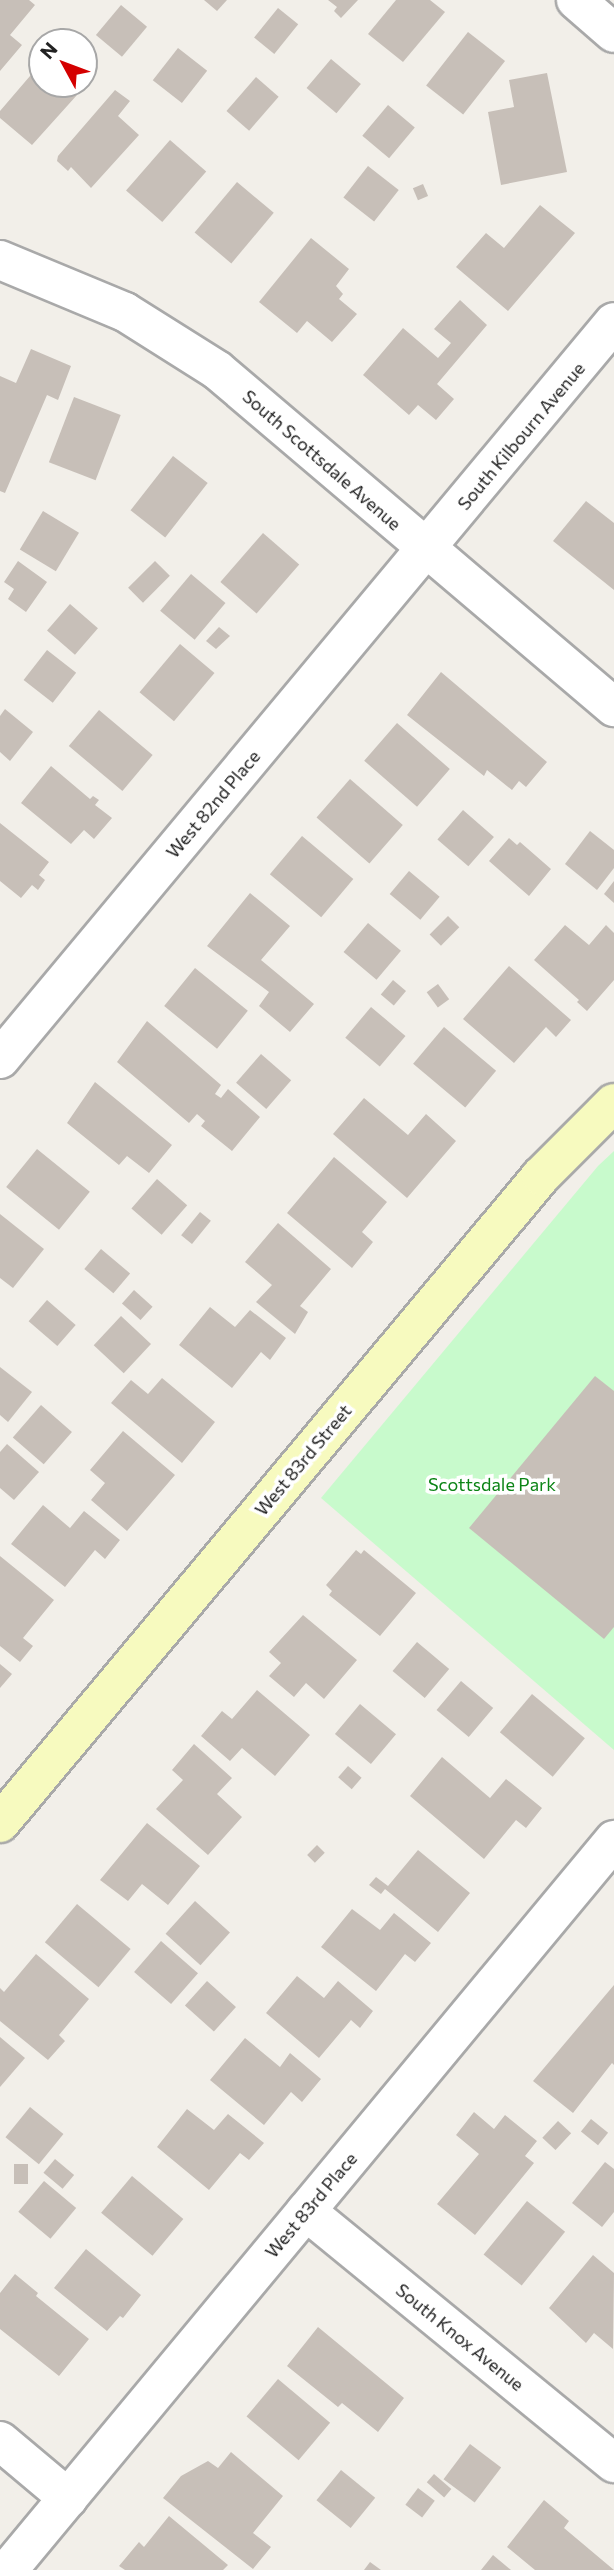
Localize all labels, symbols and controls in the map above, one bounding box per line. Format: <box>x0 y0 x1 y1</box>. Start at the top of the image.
north arrow <box>28 28 98 98</box>
text: N <box>35 37 62 63</box>
street label: South Kilbourn Avenue <box>453 358 589 514</box>
street label: South Scottsdale Avenue <box>238 385 406 535</box>
street label: West 82nd Place <box>162 746 264 862</box>
street label: West 83rd Street <box>250 1400 356 1520</box>
park label: Scottsdale Park <box>428 1473 556 1495</box>
street label: West 83rd Place <box>261 2148 361 2262</box>
street label: South Knox Avenue <box>392 2279 528 2395</box>

